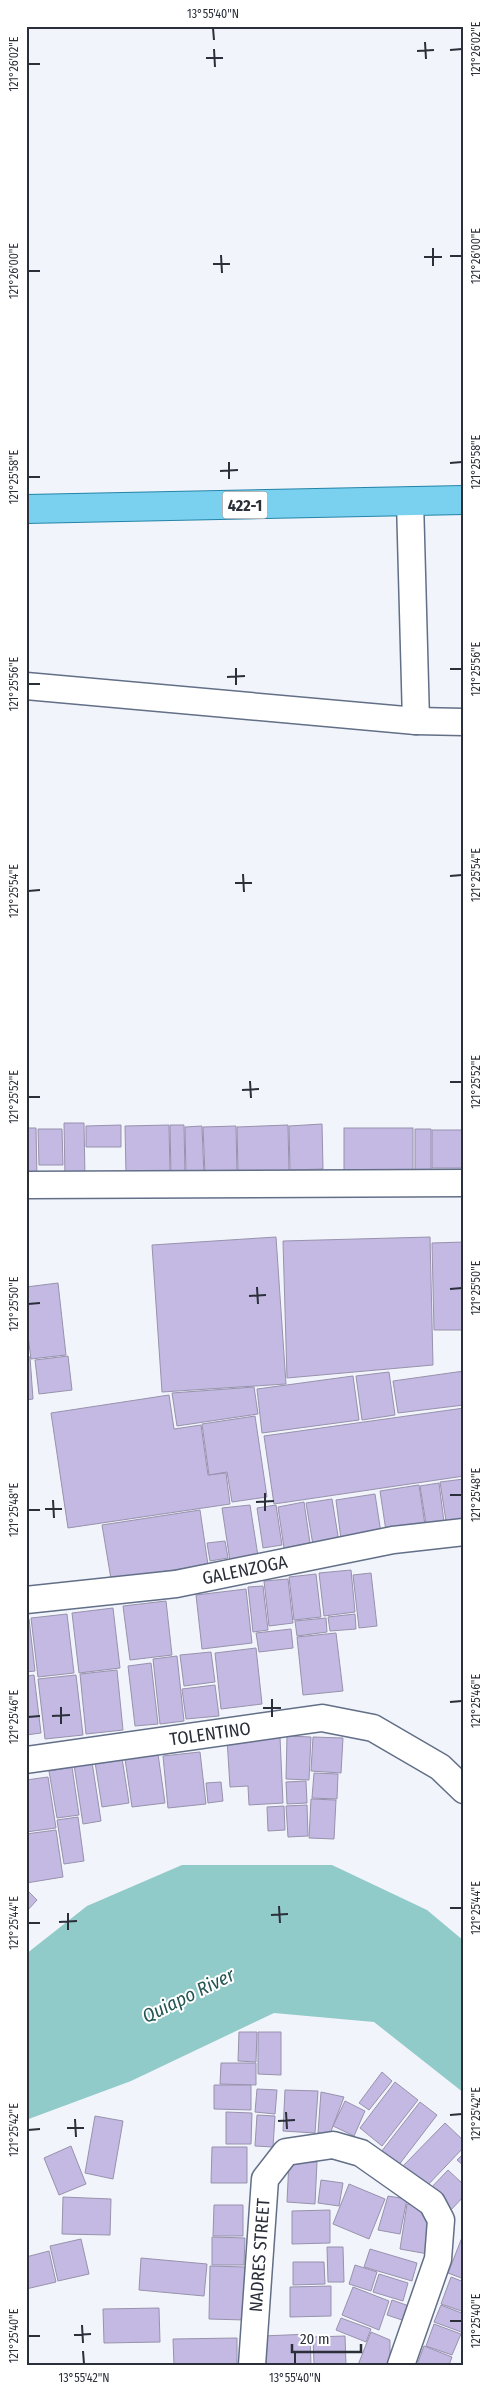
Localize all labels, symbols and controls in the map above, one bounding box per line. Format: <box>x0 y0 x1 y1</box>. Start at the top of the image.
text: 13°55'40"N <box>187 7 239 21</box>
text: 121°26'02"E <box>469 21 483 76</box>
text: 121°26'02"E <box>7 36 21 91</box>
text: 121°26'00"E <box>469 228 483 284</box>
text: 121°26'00"E <box>7 243 21 299</box>
text: 121°25'58"E <box>469 434 483 489</box>
text: 121°25'58"E <box>7 449 21 504</box>
road number: 422-1 <box>222 492 268 518</box>
text: 121°25'56"E <box>469 641 483 696</box>
text: 121°25'56"E <box>7 656 21 711</box>
text: 121°25'54"E <box>469 848 483 902</box>
text: 121°25'54"E <box>7 864 21 918</box>
text: 121°25'52"E <box>469 1055 483 1109</box>
text: 121°25'52"E <box>7 1070 21 1124</box>
text: 121°25'50"E <box>469 1260 483 1315</box>
text: 121°25'50"E <box>7 1276 21 1331</box>
text: 121°25'48"E <box>469 1468 483 1522</box>
text: 121°25'48"E <box>7 1483 21 1537</box>
street label: GALENZOGA <box>200 1551 290 1589</box>
text: 121°25'46"E <box>469 1674 483 1728</box>
text: 121°25'46"E <box>7 1690 21 1744</box>
street label: TOLENTINO <box>168 1717 252 1751</box>
text: 121°25'44"E <box>469 1881 483 1935</box>
text: 121°25'44"E <box>7 1896 21 1950</box>
water label: Quiapo River <box>138 1963 239 2028</box>
text: 121°25'42"E <box>469 2087 483 2141</box>
text: 121°25'42"E <box>7 2103 21 2157</box>
street label: NADRES STREET <box>245 2197 275 2313</box>
text: 121°25'40"E <box>469 2293 483 2348</box>
text: 121°25'40"E <box>7 2308 21 2363</box>
scale bar <box>292 2321 361 2353</box>
text: 20 m <box>300 2330 330 2348</box>
text: 13°55'42"N <box>58 2371 110 2385</box>
text: 13°55'40"N <box>269 2371 321 2385</box>

